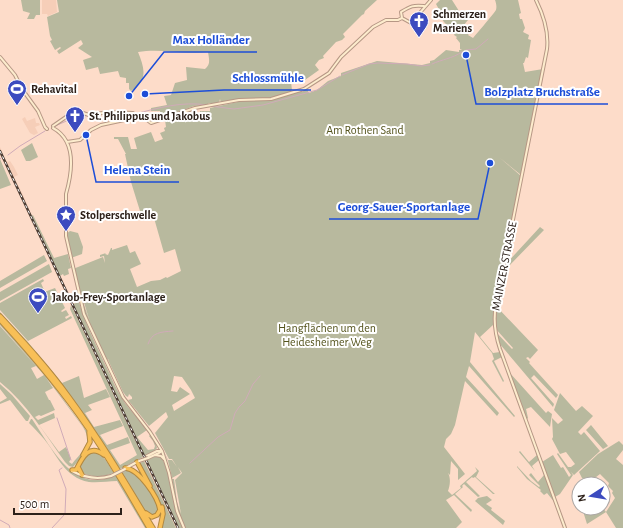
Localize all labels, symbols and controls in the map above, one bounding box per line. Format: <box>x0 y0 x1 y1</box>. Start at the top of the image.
place label: Schmerzen Mariens <box>433 8 486 34</box>
church icon: Schmerzen Mariens <box>408 10 430 38</box>
callout: Max Holländer <box>164 27 257 52</box>
text: Max Holländer <box>172 34 250 47</box>
callout: Schlossmühle <box>224 65 311 90</box>
text: Schlossmühle <box>232 72 304 85</box>
sports icon: Rehavital <box>6 78 28 106</box>
callout: Bolzplatz Bruchstraße <box>476 79 608 104</box>
place label: Rehavital <box>31 83 77 95</box>
text: Bolzplatz Bruchstraße <box>484 86 600 99</box>
church icon: St. Philippus und Jakobus <box>64 105 86 133</box>
place label: St. Philippus und Jakobus <box>89 110 210 122</box>
park label: Am Rothen Sand <box>326 124 404 136</box>
callout: Helena Stein <box>96 157 179 182</box>
text: Helena Stein <box>104 164 170 177</box>
callout: Georg-Sauer-Sportanlage <box>329 194 478 219</box>
text: Georg-Sauer-Sportanlage <box>338 201 470 214</box>
place icon: Stolperschwelle <box>55 204 77 232</box>
place label: Stolperschwelle <box>80 209 157 221</box>
street label: MAINZER STRASSE <box>489 220 519 312</box>
sports icon: Jakob-Frey-Sportanlage <box>27 286 49 314</box>
place label: Jakob-Frey-Sportanlage <box>52 291 166 304</box>
park label: Hangflächen um den Heidesheimer Weg <box>278 322 376 348</box>
north arrow <box>571 476 611 516</box>
scale bar <box>14 490 121 516</box>
text: N <box>576 493 588 503</box>
text: 500 m <box>20 498 49 510</box>

